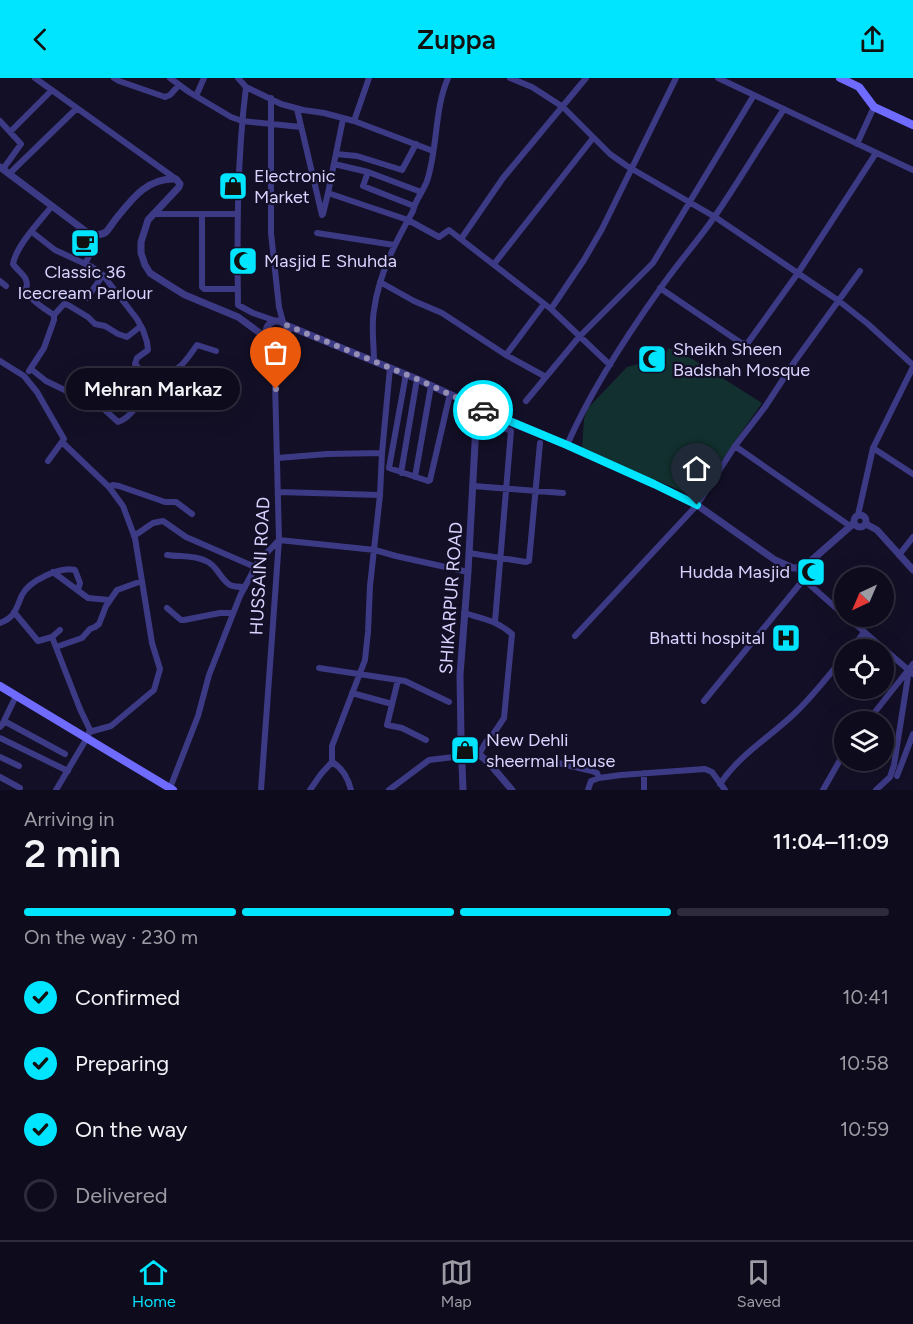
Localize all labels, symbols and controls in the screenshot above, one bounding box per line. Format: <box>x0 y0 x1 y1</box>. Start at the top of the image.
icon: back <box>24 23 57 56</box>
text: Zuppa <box>417 23 496 56</box>
icon: share <box>856 23 889 56</box>
place label: Electronic Market <box>254 165 336 208</box>
shop icon: Electronic Market <box>217 170 249 202</box>
cafe icon: Classic 36 Icecream Parlour <box>69 227 101 259</box>
mosque icon: Masjid E Shuhda <box>227 245 259 277</box>
place label: Masjid E Shuhda <box>264 250 397 272</box>
place label: Classic 36 Icecream Parlour <box>17 261 153 304</box>
pin <box>250 327 301 389</box>
icon: bag <box>259 336 292 369</box>
place label: Sheikh Sheen Badshah Mosque <box>673 338 810 381</box>
mosque icon: Sheikh Sheen Badshah Mosque <box>636 343 668 375</box>
callout: Mehran Markaz <box>66 368 240 410</box>
text: Mehran Markaz <box>84 377 222 401</box>
courier <box>453 380 513 440</box>
icon: car <box>467 394 500 427</box>
pin <box>671 443 722 505</box>
icon: home <box>680 452 713 485</box>
street label: HUSSAINI ROAD <box>245 496 275 636</box>
street label: SHIKARPUR ROAD <box>435 521 467 675</box>
mosque icon: Hudda Masjid <box>795 556 827 588</box>
place label: Hudda Masjid <box>679 561 790 583</box>
north arrow <box>834 567 894 627</box>
map controls <box>834 567 894 771</box>
hospital icon: Bhatti hospital <box>770 622 802 654</box>
place label: Bhatti hospital <box>649 627 765 649</box>
button: locate <box>834 639 894 699</box>
button: layers <box>834 711 894 771</box>
place label: New Dehli sheermal House <box>486 729 615 772</box>
shop icon: New Dehli sheermal House <box>449 734 481 766</box>
text: Arriving in <box>24 807 114 831</box>
text: 11:04–11:09 <box>773 828 889 855</box>
text: 2 min <box>24 830 121 877</box>
text: On the way · 230 m <box>24 925 198 949</box>
icon: check <box>24 981 57 1014</box>
text: Confirmed <box>75 984 180 1011</box>
text: 10:41 <box>842 985 889 1009</box>
icon: check <box>24 1047 57 1080</box>
text: Preparing <box>75 1050 169 1077</box>
text: 10:58 <box>839 1051 889 1075</box>
icon: check <box>24 1113 57 1146</box>
text: On the way <box>75 1116 187 1143</box>
text: 10:59 <box>840 1117 889 1141</box>
text: Delivered <box>75 1182 168 1209</box>
tab: Home <box>132 1256 176 1311</box>
tab: Map <box>440 1256 473 1311</box>
tab: Saved <box>737 1256 781 1311</box>

